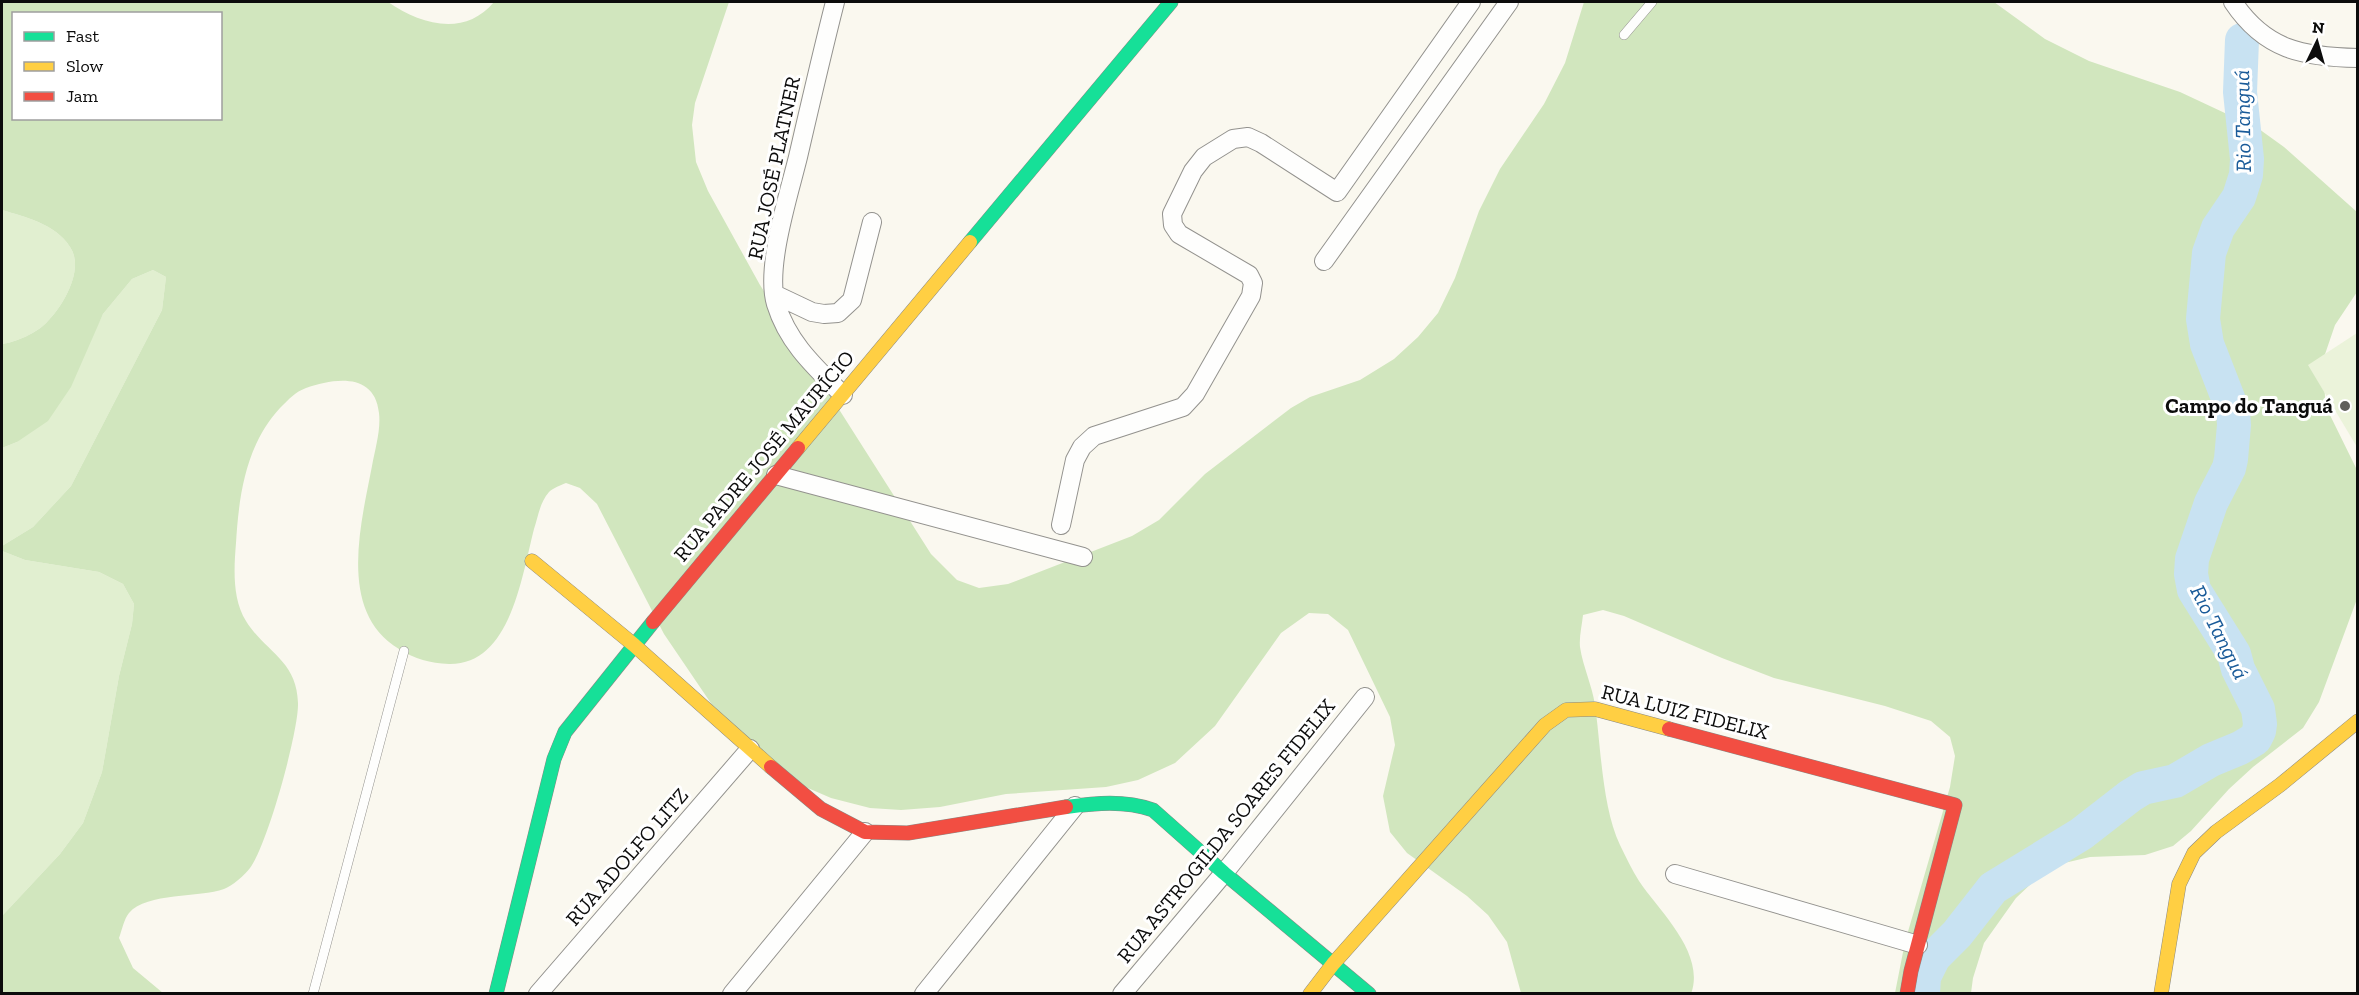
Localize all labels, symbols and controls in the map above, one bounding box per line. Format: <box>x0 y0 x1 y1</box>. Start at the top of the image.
legend <box>12 12 222 120</box>
north arrow <box>2287 12 2347 72</box>
text: N <box>2311 18 2325 38</box>
text: Fast <box>66 25 99 47</box>
text: Slow <box>66 55 103 77</box>
water label: Rio Tanguá <box>2228 70 2257 172</box>
street label: RUA JOSÉ PLATNER <box>742 74 805 262</box>
text: Jam <box>66 85 98 107</box>
street label: RUA PADRE JOSÉ MAURÍCIO <box>668 345 859 566</box>
place label: Campo do Tanguá <box>2165 393 2333 418</box>
marker: Campo do Tanguá <box>2338 399 2352 413</box>
water label: Rio Tanguá <box>2184 581 2255 684</box>
street label: RUA LUIZ FIDELIX <box>1599 679 1772 745</box>
street label: RUA ASTROGILDA SOARES FIDELIX <box>1111 693 1340 968</box>
street label: RUA ADOLFO LITZ <box>560 783 693 931</box>

